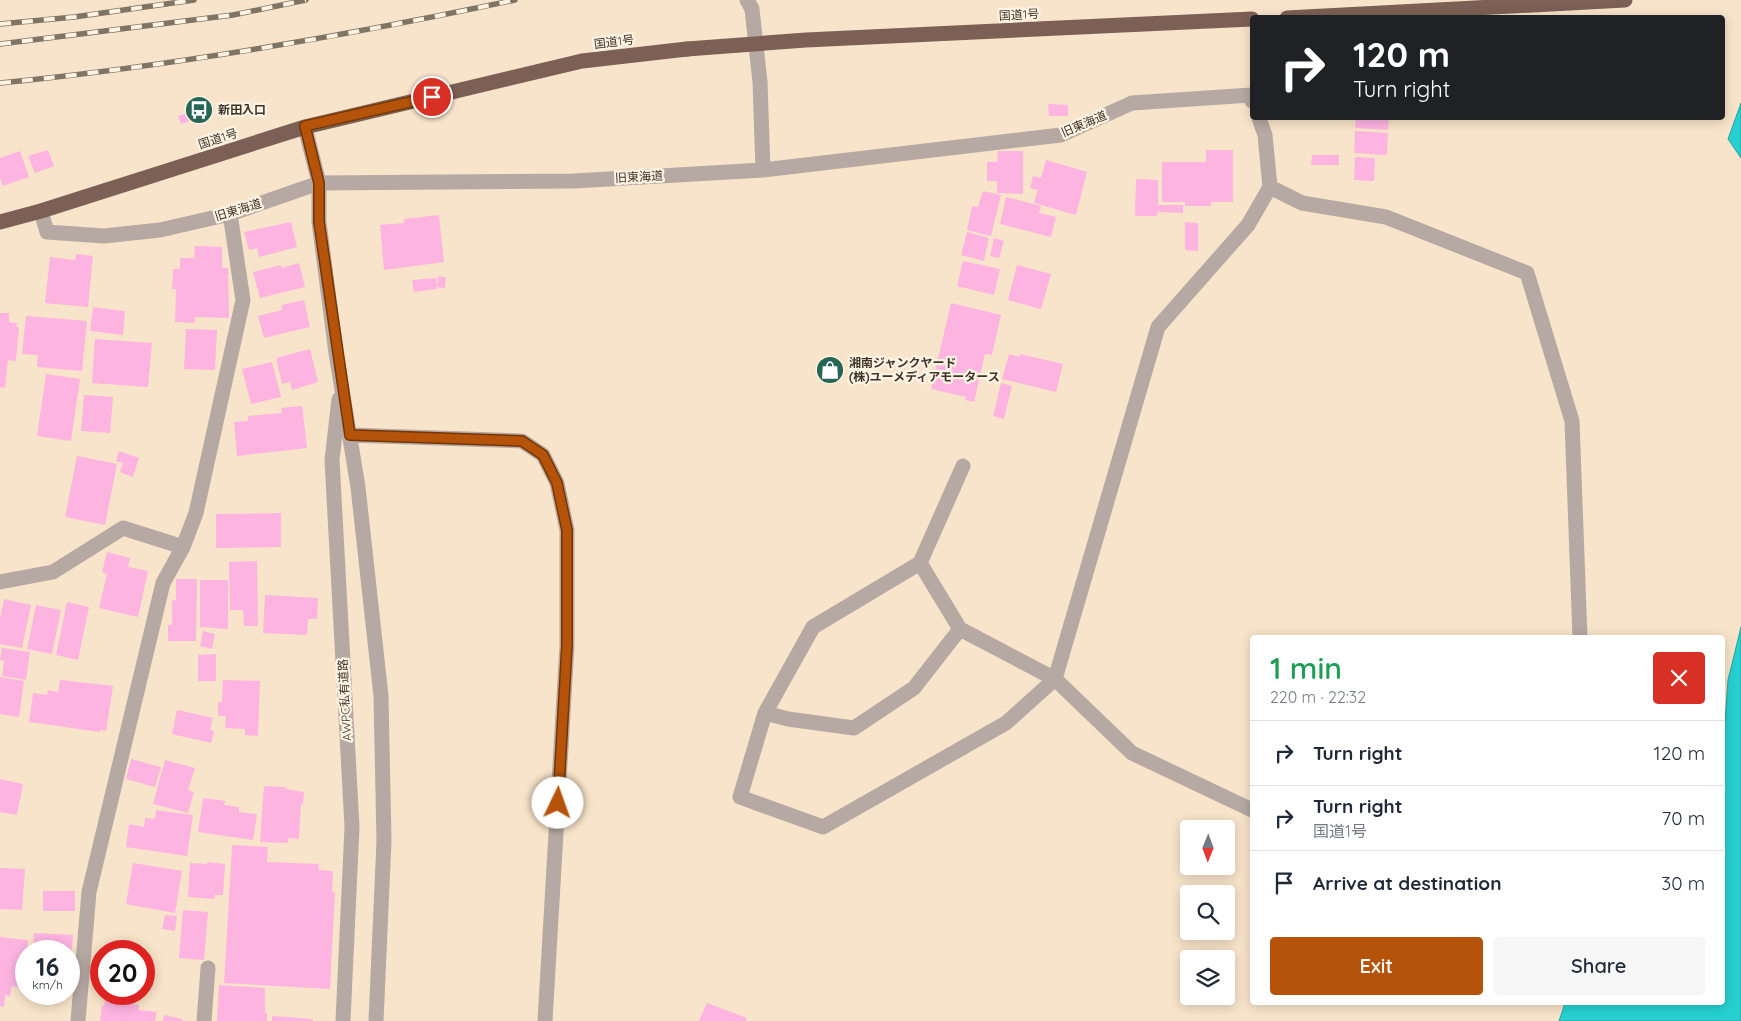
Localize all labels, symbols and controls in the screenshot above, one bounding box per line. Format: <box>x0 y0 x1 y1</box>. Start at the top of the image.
street label: 国道1号 <box>998 6 1040 23</box>
street label: 国道1号 <box>593 32 635 51</box>
text: 120 m <box>1353 32 1450 76</box>
icon: right <box>1270 35 1335 100</box>
text: Turn right <box>1353 75 1450 103</box>
pin <box>411 76 453 118</box>
icon: arrive <box>418 83 446 111</box>
bus stop icon: 新田入口 <box>184 95 214 125</box>
place label: 新田入口 <box>218 102 266 117</box>
street label: 旧東海道 <box>1059 107 1109 140</box>
street label: 国道1号 <box>196 125 239 152</box>
street label: 旧東海道 <box>615 168 663 185</box>
street label: 旧東海道 <box>213 195 263 224</box>
shop icon: 湘南ジャンクヤード (株)ユーメディアモータース <box>815 355 845 385</box>
place label: 湘南ジャンクヤード (株)ユーメディアモータース <box>849 355 1000 384</box>
text: 1 min <box>1270 649 1342 687</box>
button: close <box>1653 652 1705 704</box>
street label: AWPC私有道路 <box>335 659 354 741</box>
text: 220 m · 22:32 <box>1270 687 1366 707</box>
icon: right <box>1270 739 1298 767</box>
text: Turn right <box>1313 741 1402 765</box>
text: 120 m <box>1654 741 1705 765</box>
position arrow <box>531 776 583 828</box>
text: Turn right <box>1313 794 1402 818</box>
icon: right <box>1270 804 1298 832</box>
text: 70 m <box>1661 806 1705 830</box>
north arrow <box>1180 820 1235 875</box>
map controls <box>1180 820 1235 1005</box>
text: 国道1号 <box>1313 821 1367 841</box>
icon: arrive <box>1270 869 1298 897</box>
text: Arrive at destination <box>1313 871 1502 895</box>
text: 30 m <box>1661 871 1705 895</box>
button: search <box>1180 885 1235 940</box>
button: Exit <box>1270 937 1483 995</box>
button: Share <box>1493 937 1705 995</box>
speed limit sign: 20 <box>90 940 155 1005</box>
button: layers <box>1180 950 1235 1005</box>
text: 16 <box>36 951 59 982</box>
text: km/h <box>32 977 63 992</box>

